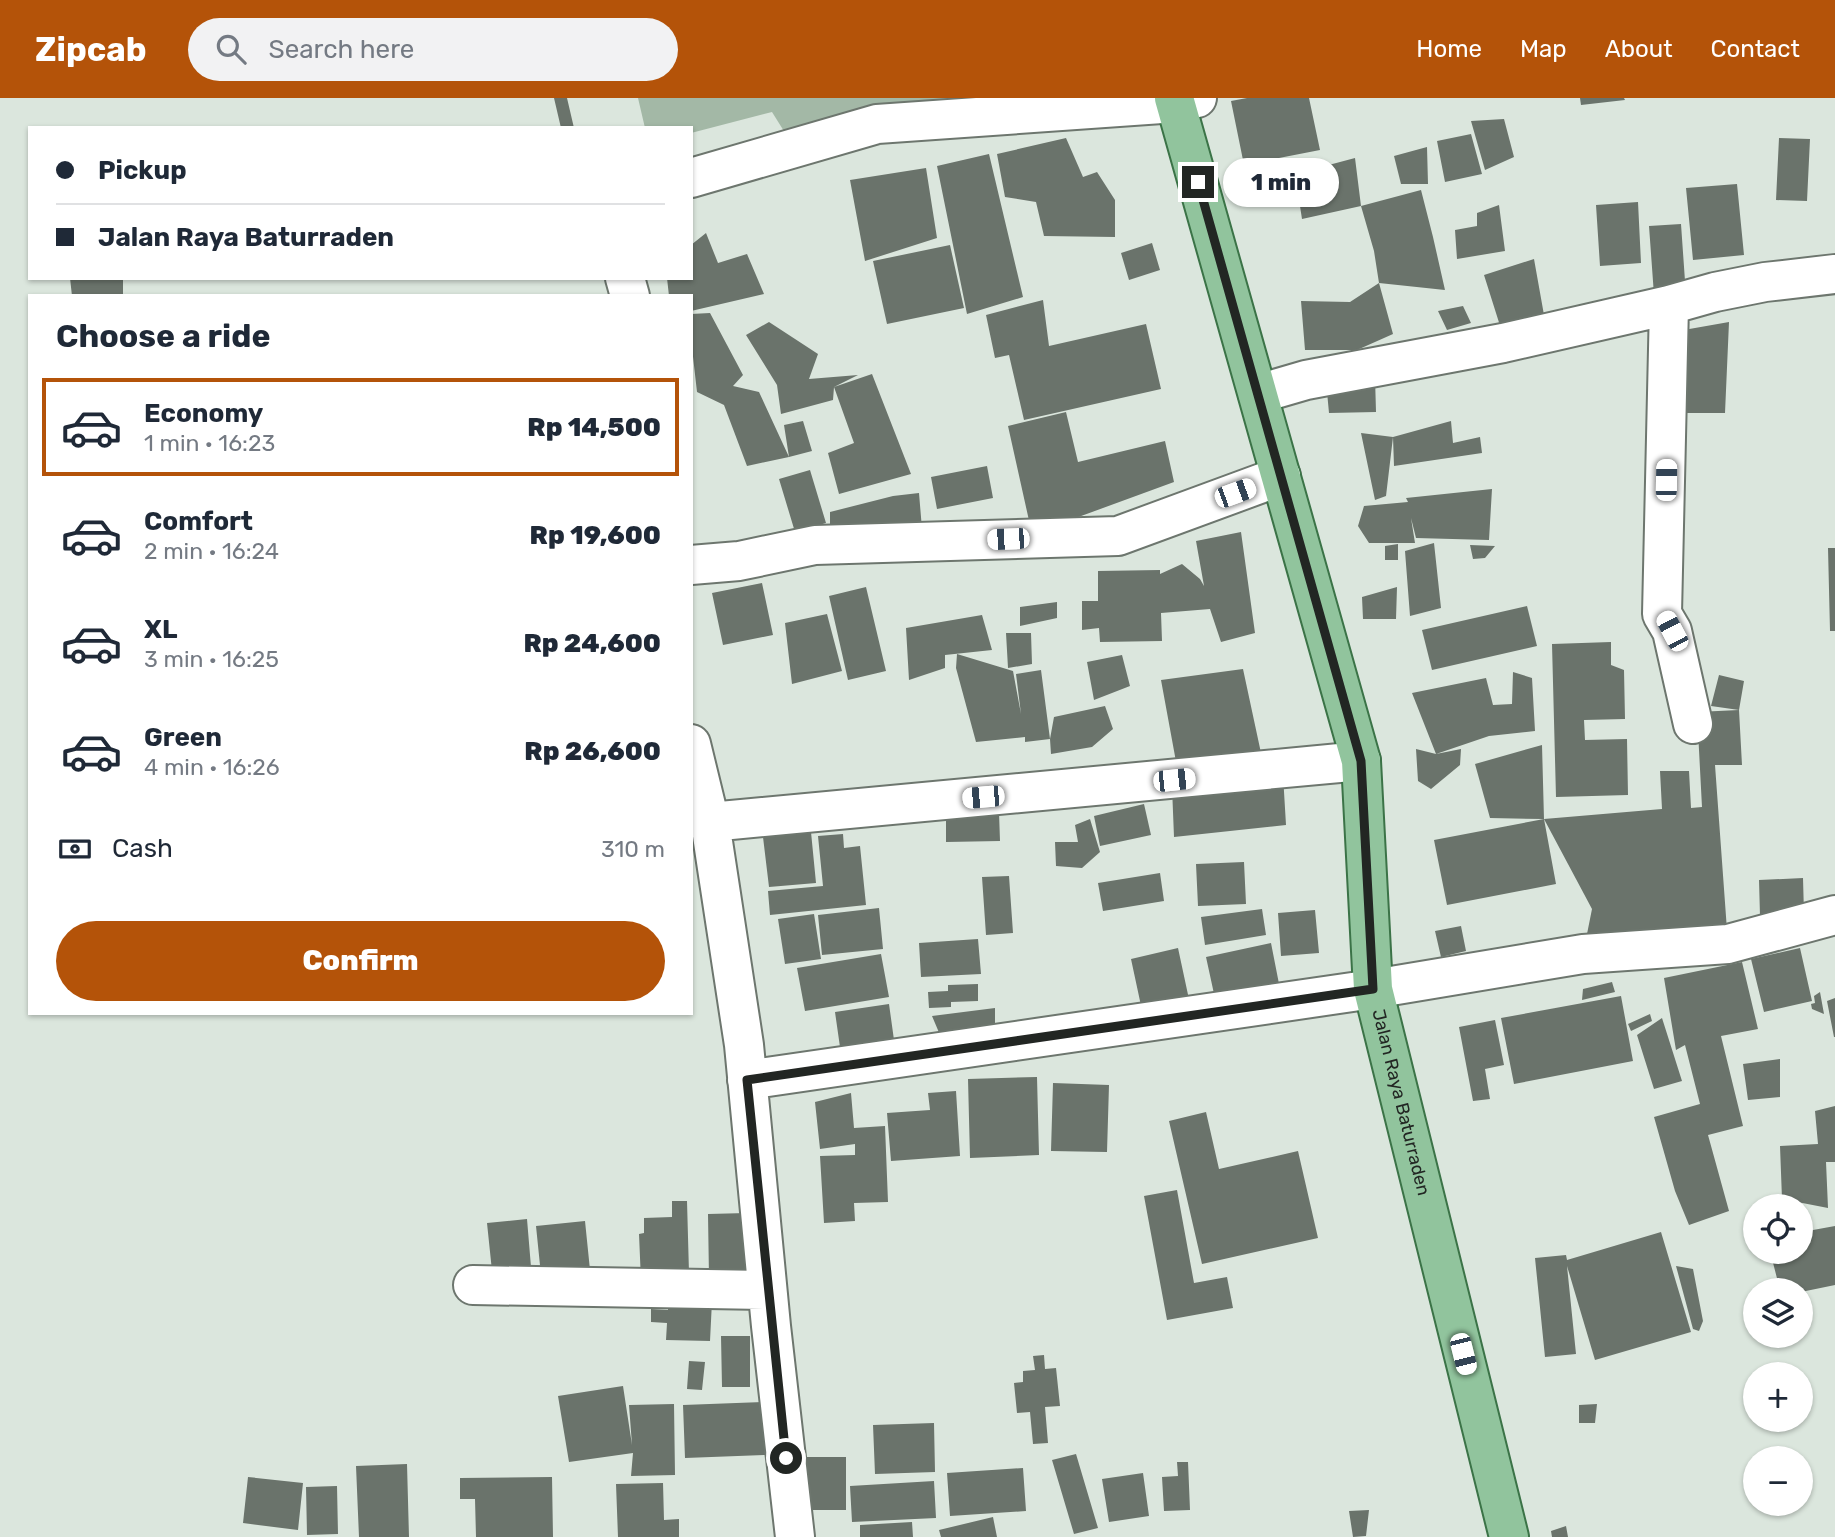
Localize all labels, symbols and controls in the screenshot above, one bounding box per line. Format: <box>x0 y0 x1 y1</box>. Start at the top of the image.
search box <box>188 18 678 81</box>
text: Zipcab <box>35 30 146 69</box>
icon: search <box>212 30 250 68</box>
text: Search here <box>268 34 414 65</box>
text: Home <box>1416 35 1482 63</box>
text: Map <box>1520 35 1567 63</box>
text: About <box>1605 35 1673 63</box>
text: Contact <box>1711 35 1800 63</box>
text: Pickup <box>98 155 187 186</box>
callout: 1 min <box>1222 158 1338 206</box>
route end <box>1182 166 1214 198</box>
text: 1 min <box>1251 168 1311 196</box>
text: Jalan Raya Baturraden <box>98 222 394 253</box>
text: Choose a ride <box>56 317 270 355</box>
icon: car <box>60 396 123 459</box>
text: Economy <box>144 398 263 429</box>
text: Rp 14,500 <box>527 412 661 443</box>
text: 1 min · 16:23 <box>144 429 275 457</box>
car <box>1656 459 1677 501</box>
car <box>1212 476 1259 510</box>
icon: car <box>60 504 123 567</box>
text: Comfort <box>144 506 253 537</box>
text: Rp 19,600 <box>530 520 661 551</box>
car <box>987 528 1030 550</box>
text: 2 min · 16:24 <box>144 537 279 565</box>
car <box>1653 608 1692 654</box>
icon: car <box>60 612 123 675</box>
text: XL <box>144 614 177 645</box>
text: Rp 24,600 <box>523 628 661 659</box>
text: 3 min · 16:25 <box>144 645 279 673</box>
icon: car <box>60 720 123 783</box>
text: Green <box>144 722 222 753</box>
text: Rp 26,600 <box>524 736 661 767</box>
text: 4 min · 16:26 <box>144 753 280 781</box>
car <box>1153 767 1196 793</box>
car <box>962 785 1005 809</box>
icon: cash <box>56 830 94 868</box>
text: Cash <box>112 833 173 864</box>
text: 310 m <box>601 835 665 863</box>
button: Confirm <box>56 921 665 1001</box>
street label: Jalan Raya Baturraden <box>1367 1007 1435 1198</box>
map controls <box>1743 1194 1813 1516</box>
button: locate <box>1743 1194 1813 1264</box>
button: layers <box>1743 1278 1813 1348</box>
car <box>1448 1331 1479 1377</box>
button: + <box>1743 1362 1813 1432</box>
route start <box>770 1442 802 1474</box>
button: − <box>1743 1446 1813 1516</box>

